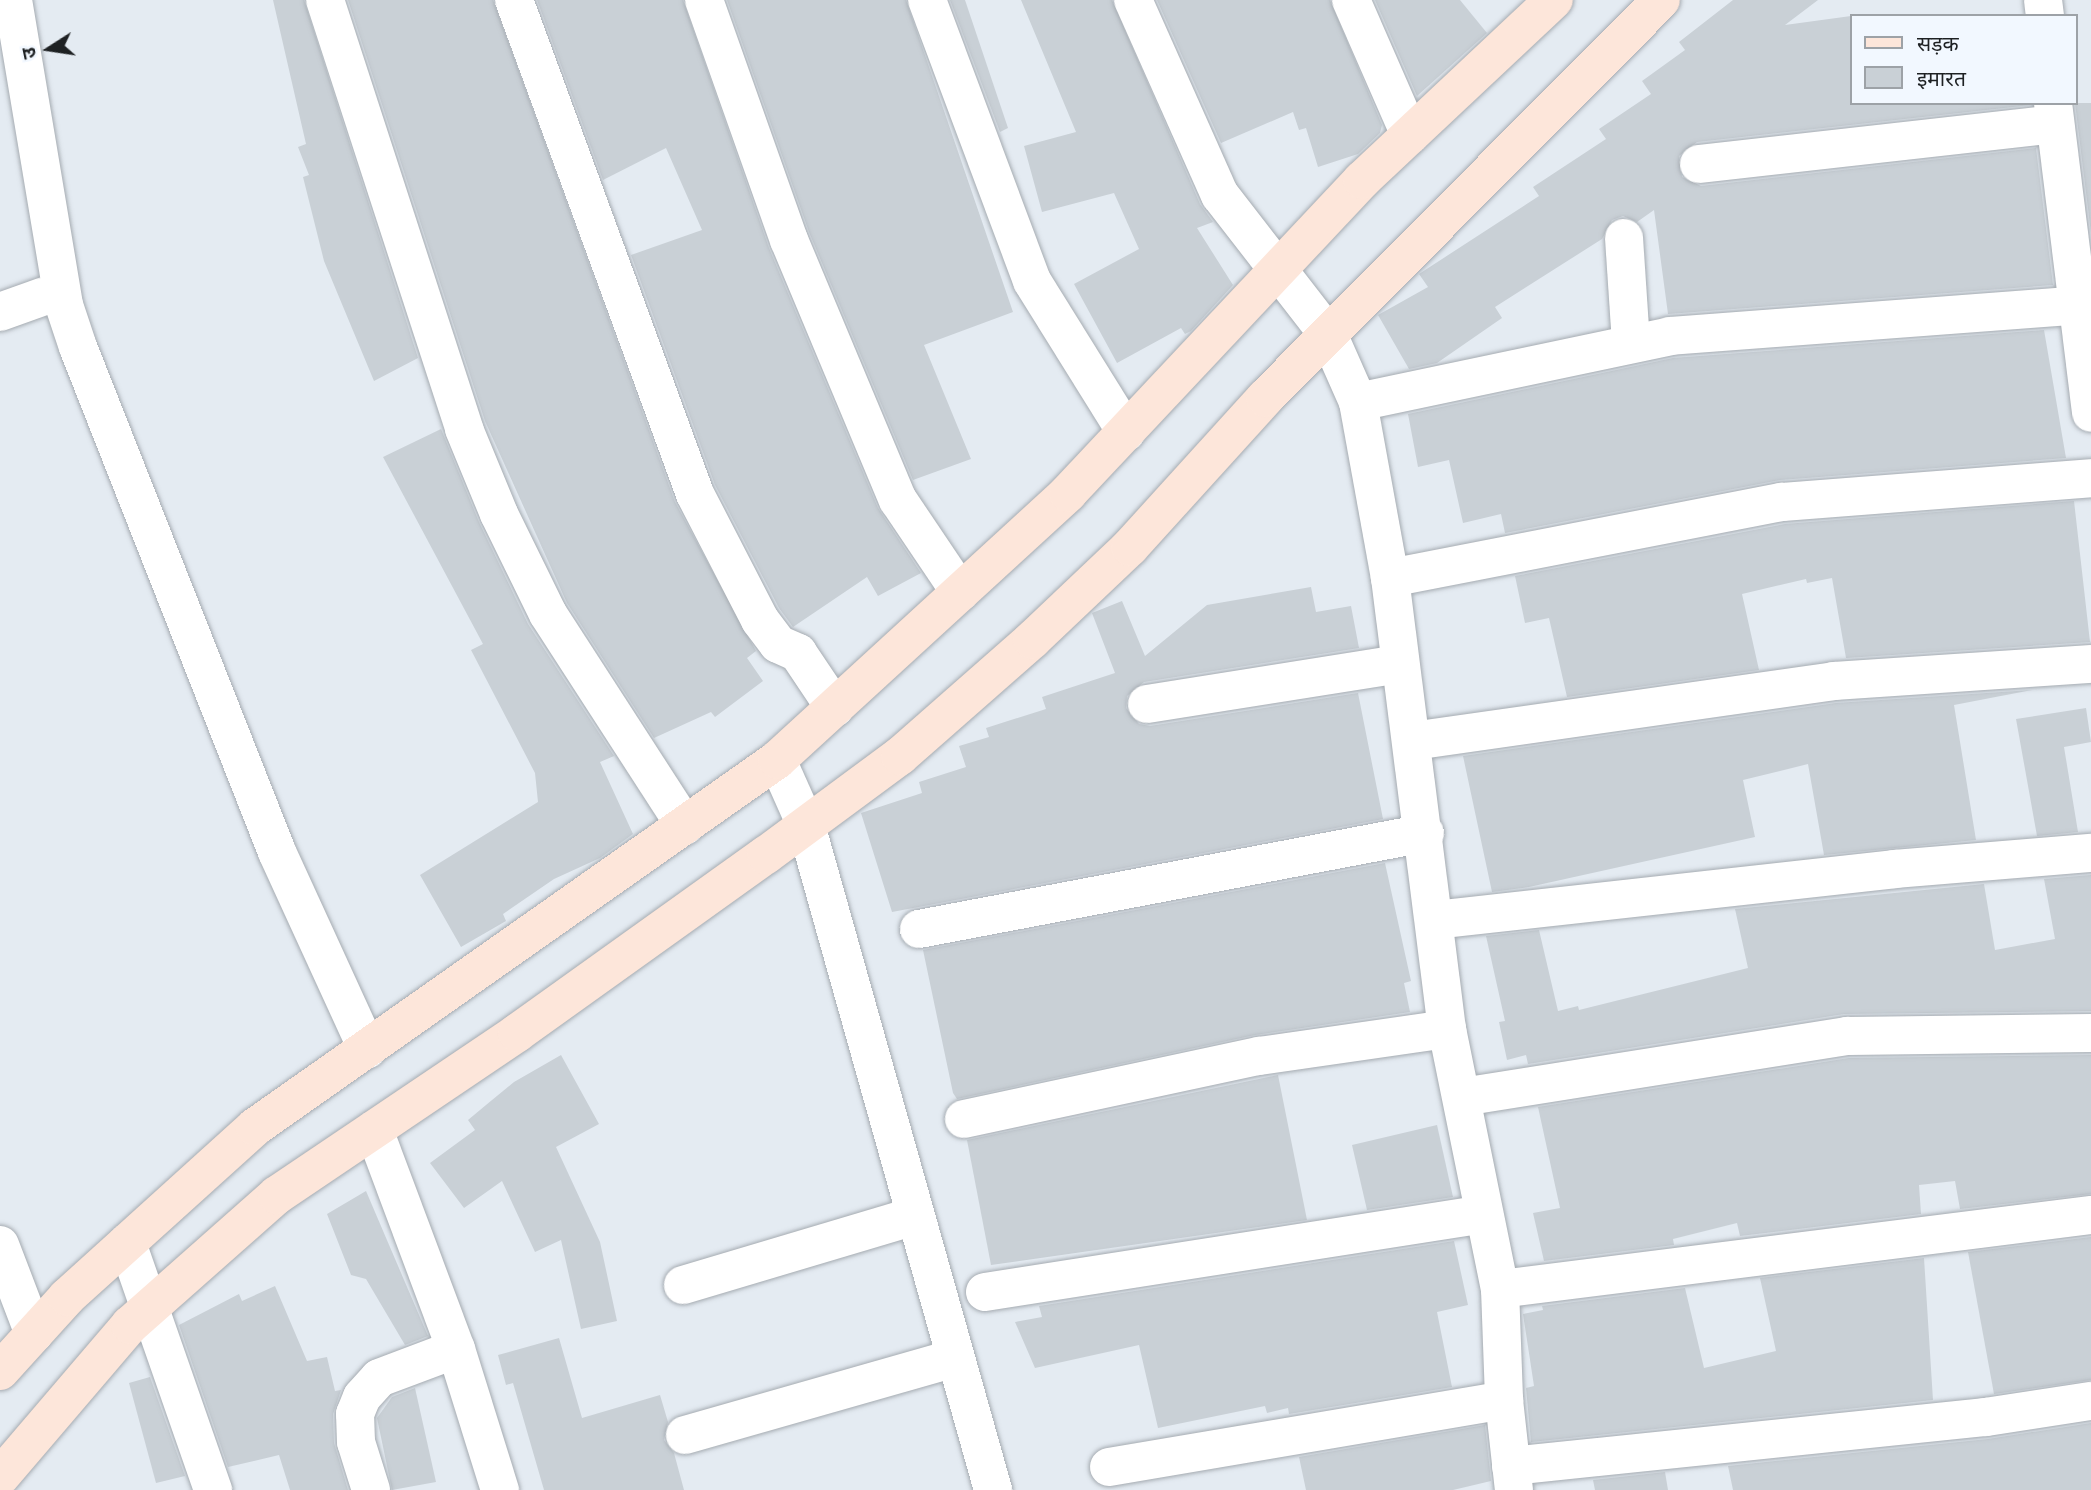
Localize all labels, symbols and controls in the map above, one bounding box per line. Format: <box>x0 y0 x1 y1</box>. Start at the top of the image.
north arrow <box>14 14 84 84</box>
legend <box>1850 14 2077 105</box>
text: सड़क <box>1917 29 1959 57</box>
text: उ <box>15 45 42 62</box>
text: इमारत <box>1917 64 1966 92</box>

